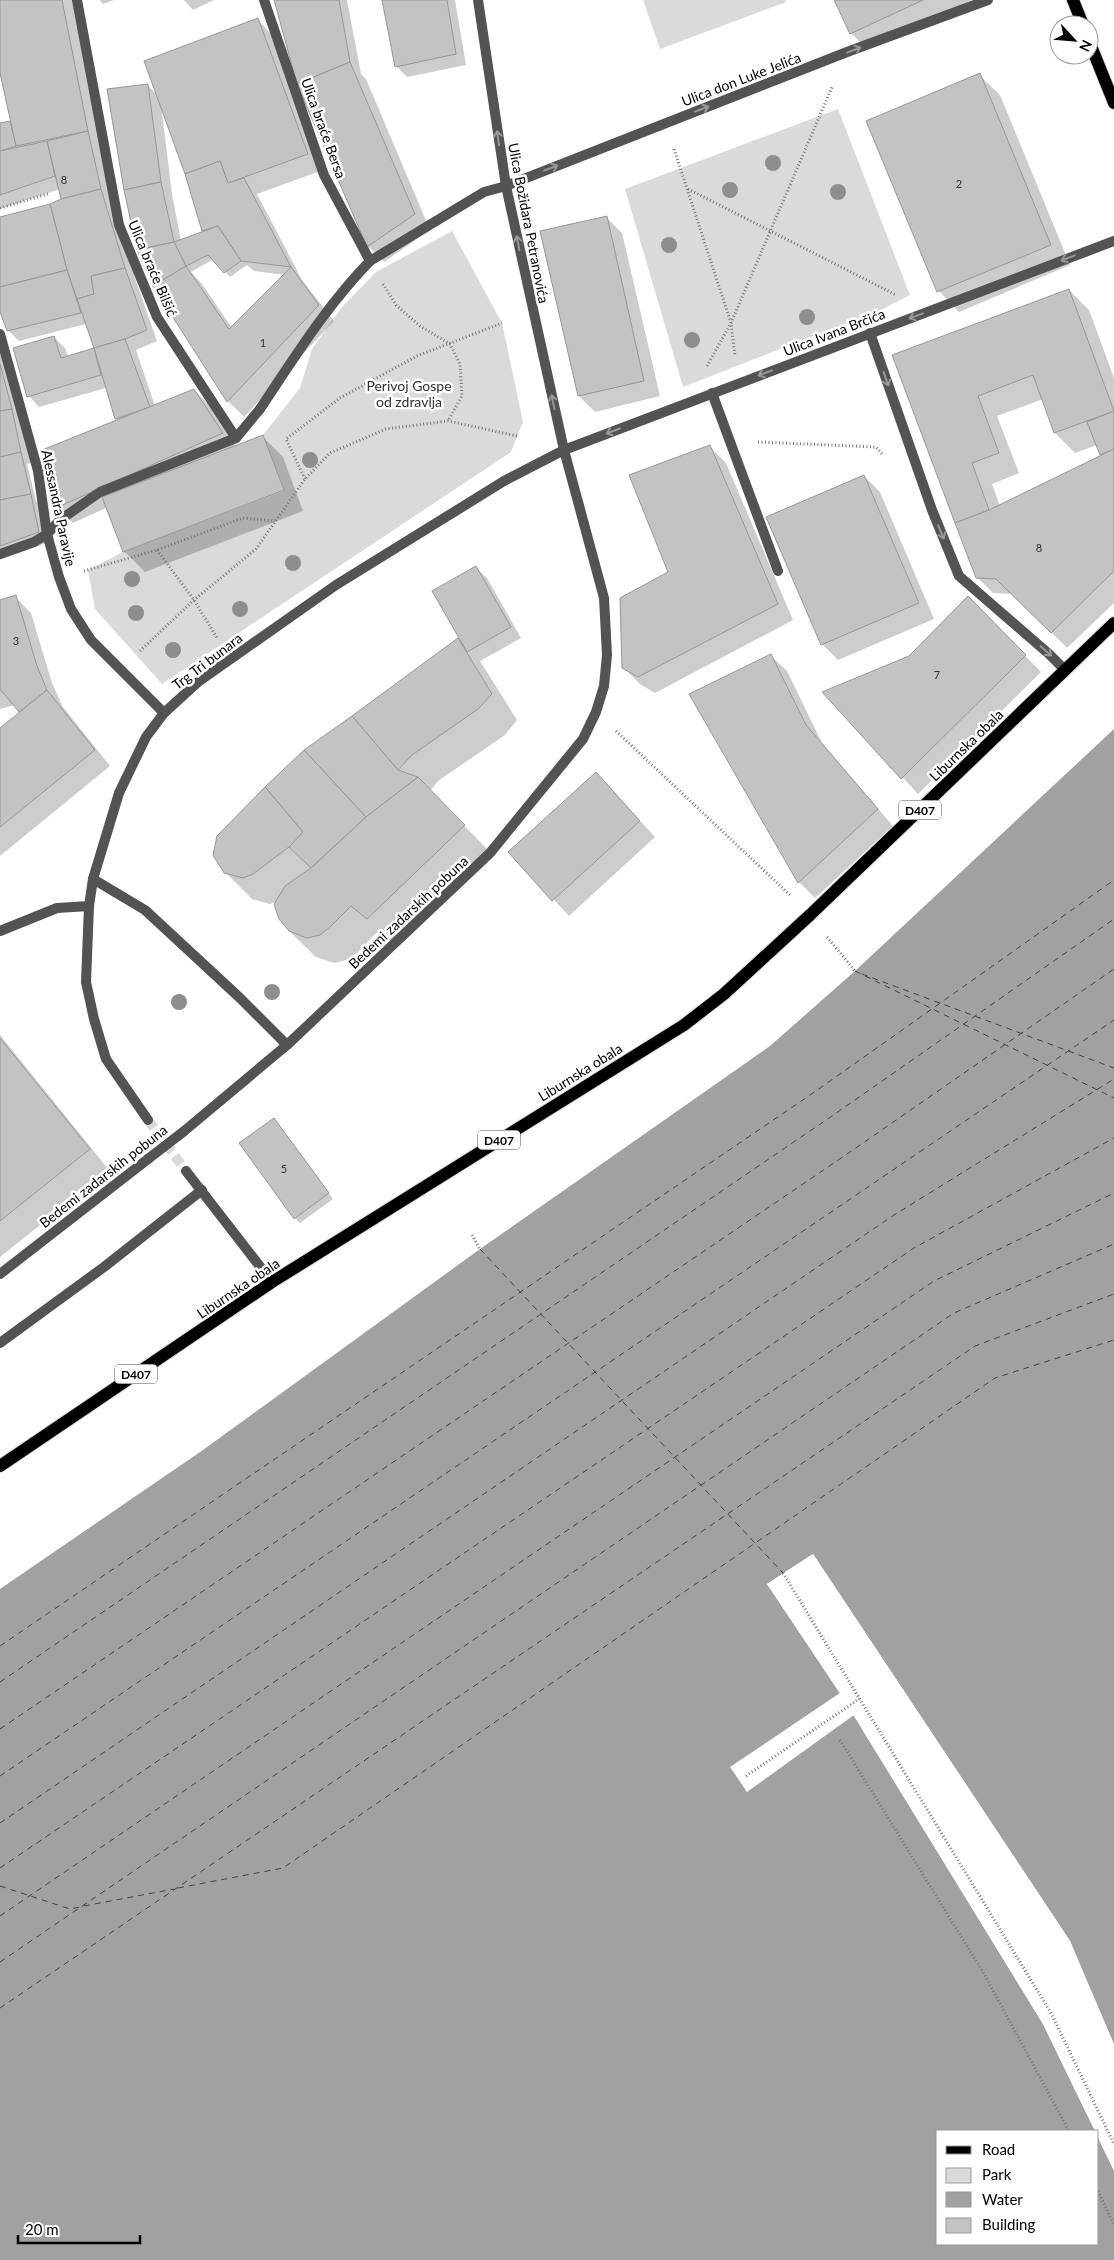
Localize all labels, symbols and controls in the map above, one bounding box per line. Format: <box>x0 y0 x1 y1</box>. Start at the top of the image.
north arrow <box>1049 15 1099 65</box>
text: N <box>1076 37 1096 54</box>
one-way arrow <box>845 45 861 54</box>
street label: Ulica don Luke Jelića <box>679 48 803 110</box>
street label: Ulica braće Bersa <box>298 75 350 181</box>
one-way arrow <box>694 104 709 113</box>
one-way arrow <box>493 130 503 146</box>
street label: Ulica Božidara Petranovića <box>505 141 553 305</box>
one-way arrow <box>543 163 558 172</box>
house number: 8 <box>61 173 67 186</box>
house number: 2 <box>956 177 962 190</box>
street label: Ulica braće Bilšić <box>125 217 181 319</box>
one-way arrow <box>513 236 522 252</box>
one-way arrow <box>1061 254 1077 263</box>
street label: Ulica Ivana Brčića <box>781 305 887 359</box>
one-way arrow <box>909 312 925 321</box>
house number: 1 <box>260 336 266 349</box>
one-way arrow <box>757 370 772 379</box>
one-way arrow <box>882 371 891 386</box>
park label: Perivoj Gospe od zdravlja <box>366 377 452 410</box>
one-way arrow <box>548 394 557 410</box>
one-way arrow <box>605 427 621 436</box>
street label: Alessandra Paravije <box>38 448 80 568</box>
one-way arrow <box>936 524 946 539</box>
house number: 8 <box>1036 541 1042 554</box>
street label: Trg Tri bunara <box>169 629 245 693</box>
house number: 3 <box>13 634 19 647</box>
one-way arrow <box>1039 645 1052 657</box>
house number: 7 <box>934 668 940 681</box>
street label: Liburnska obala <box>926 706 1006 784</box>
road number: D407 <box>899 800 941 820</box>
street label: Bedemi zadarskih pobuna <box>345 852 471 972</box>
street label: Liburnska obala <box>535 1039 625 1105</box>
street label: Bedemi zadarskih pobuna <box>36 1121 170 1231</box>
road number: D407 <box>478 1130 520 1150</box>
house number: 5 <box>281 1162 287 1175</box>
street label: Liburnska obala <box>194 1254 283 1322</box>
road number: D407 <box>115 1365 157 1384</box>
legend <box>936 2130 1099 2245</box>
text: Road <box>982 2140 1015 2158</box>
text: Park <box>982 2165 1012 2183</box>
text: Water <box>982 2190 1023 2208</box>
scale bar <box>18 2212 140 2244</box>
text: Building <box>982 2215 1035 2233</box>
text: 20 m <box>25 2220 59 2238</box>

